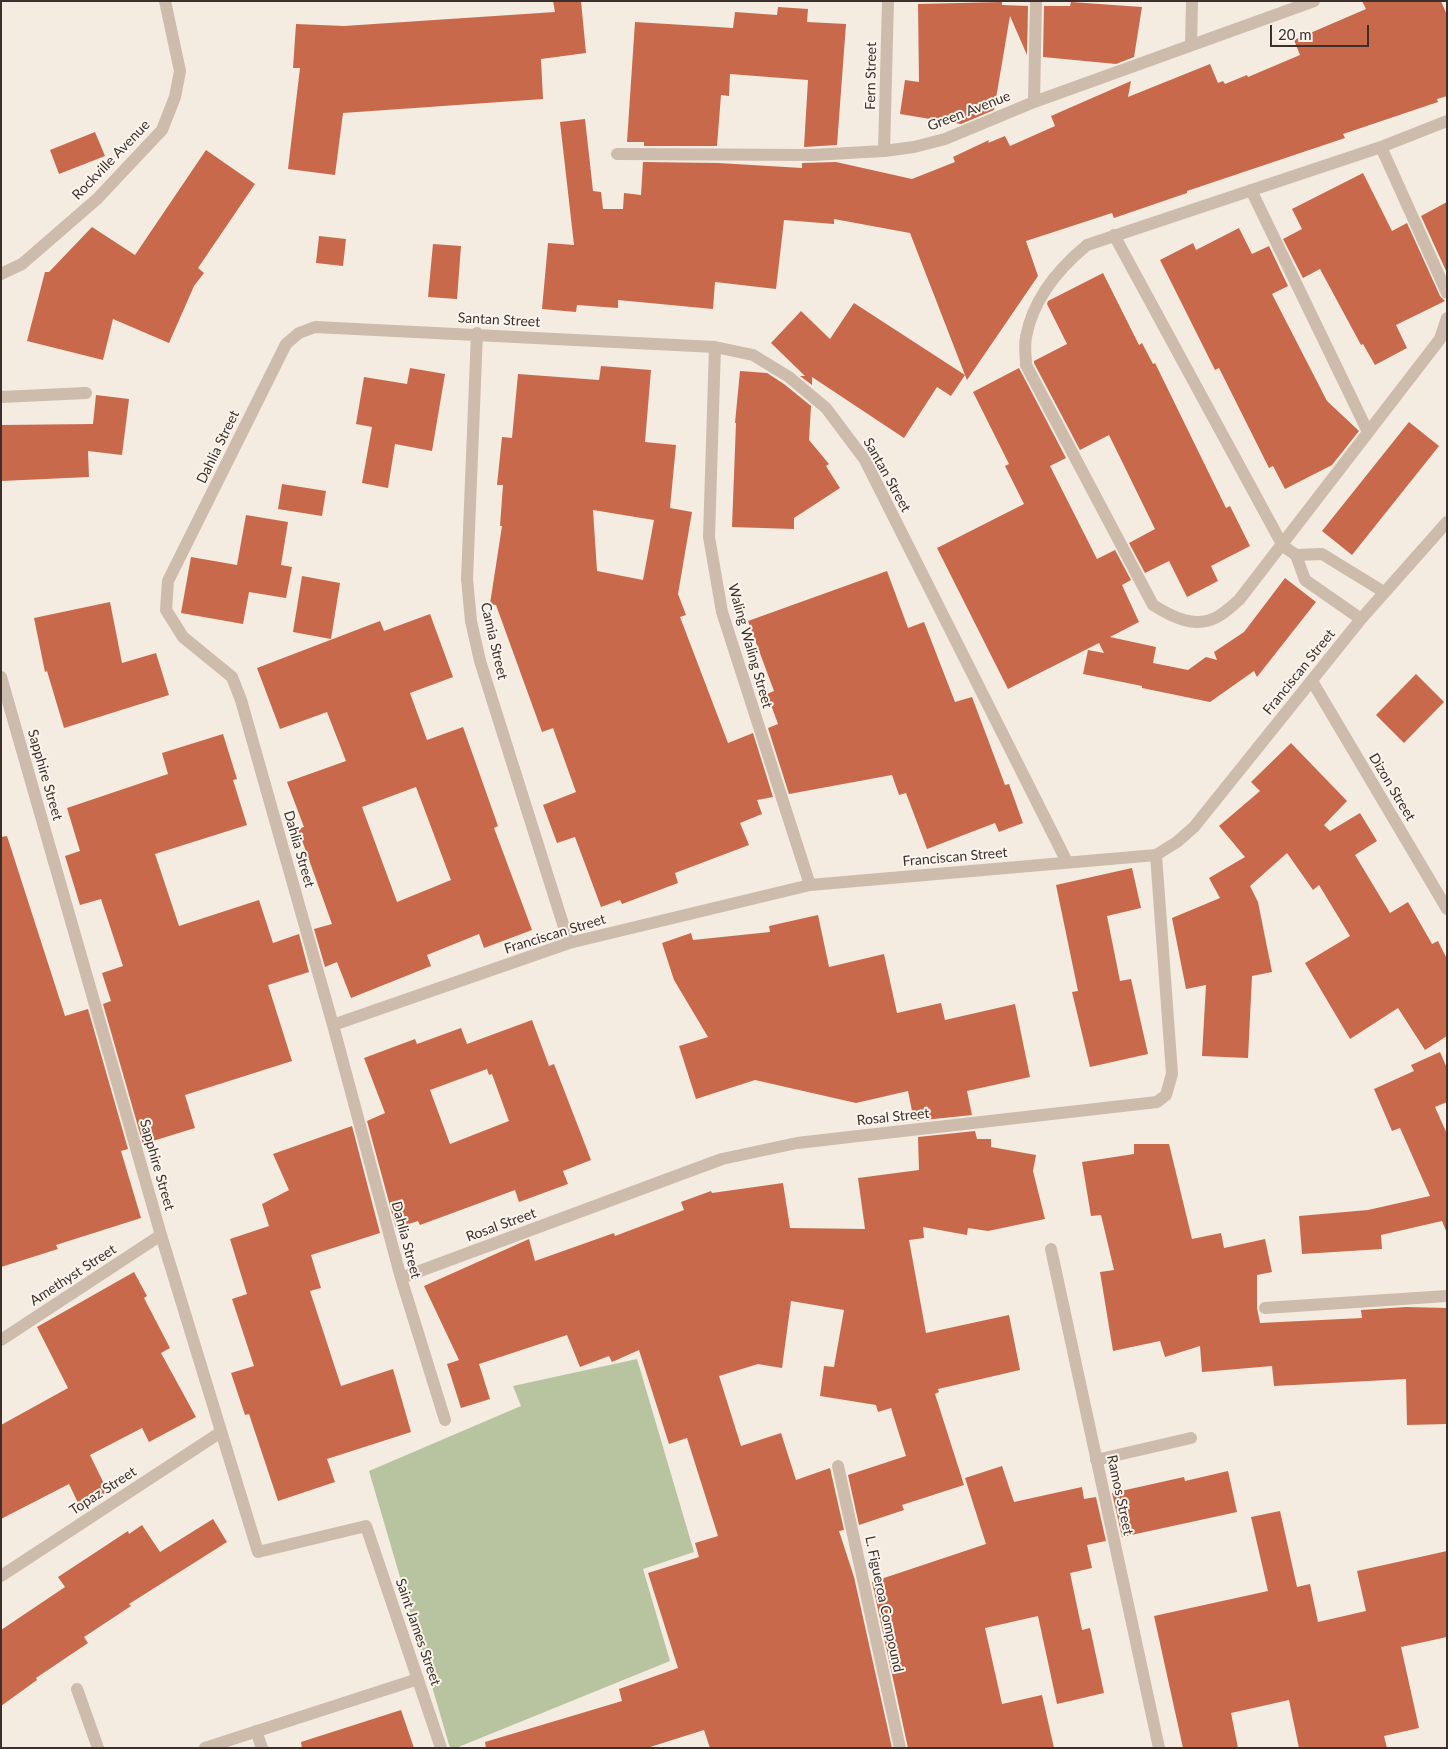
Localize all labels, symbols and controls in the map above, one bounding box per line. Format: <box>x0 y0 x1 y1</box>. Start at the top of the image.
scale bar <box>1273 15 1372 47</box>
text: 20 m <box>1278 25 1312 43</box>
street label: Fern Street <box>862 42 880 110</box>
street label: Green Avenue <box>925 87 1013 135</box>
street label: Rockville Avenue <box>69 117 153 203</box>
street label: Santan Street <box>457 309 541 331</box>
street label: Dahlia Street <box>193 408 243 486</box>
street label: Santan Street <box>860 435 914 515</box>
street label: Waling Waling Street <box>724 582 776 710</box>
street label: Camia Street <box>477 601 511 681</box>
street label: Franciscan Street <box>1259 626 1339 718</box>
street label: Sapphire Street <box>24 728 66 822</box>
street label: Dizon Street <box>1365 750 1419 824</box>
street label: Dahlia Street <box>280 809 318 889</box>
street label: Franciscan Street <box>902 844 1008 870</box>
street label: Franciscan Street <box>502 911 608 957</box>
street label: Rosal Street <box>856 1105 930 1129</box>
street label: Sapphire Street <box>136 1118 178 1212</box>
street label: Dahlia Street <box>388 1200 424 1280</box>
street label: Rosal Street <box>464 1205 538 1245</box>
street label: Amethyst Street <box>27 1241 119 1309</box>
street label: Ramos Street <box>1103 1453 1137 1537</box>
street label: Topaz Street <box>67 1463 139 1519</box>
street label: L. Figueroa Compound <box>861 1534 907 1674</box>
street label: Saint James Street <box>392 1576 444 1688</box>

